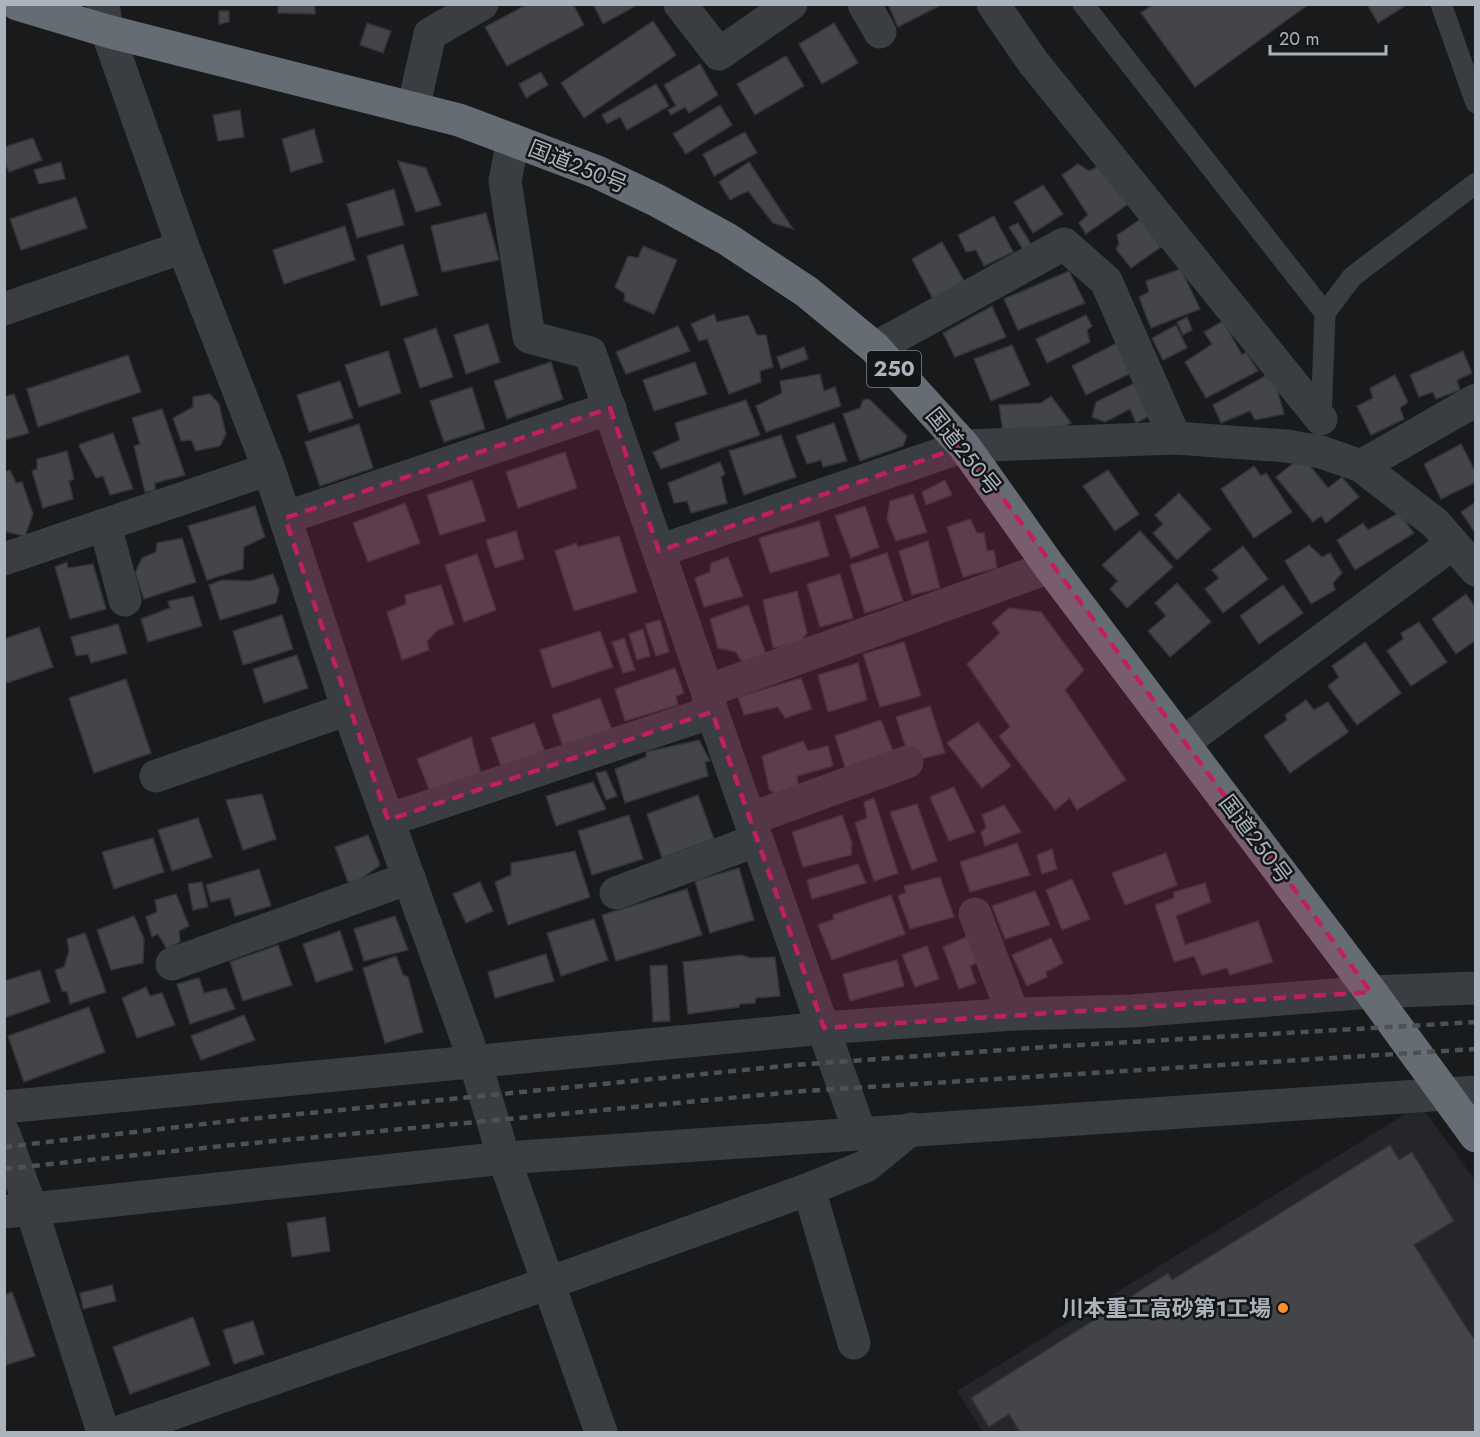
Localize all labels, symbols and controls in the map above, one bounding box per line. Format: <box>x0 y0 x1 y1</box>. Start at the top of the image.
scale bar <box>1270 18 1386 56</box>
text: 20 m <box>1279 26 1319 52</box>
street label: 国道250号 <box>524 132 632 200</box>
road number: 250 <box>867 351 921 387</box>
street label: 国道250号 <box>919 400 1009 502</box>
street label: 国道250号 <box>1212 788 1300 890</box>
place label: 川本重工高砂第1工場 <box>1062 1292 1271 1324</box>
marker: 川本重工高砂第1工場 <box>1276 1301 1290 1315</box>

